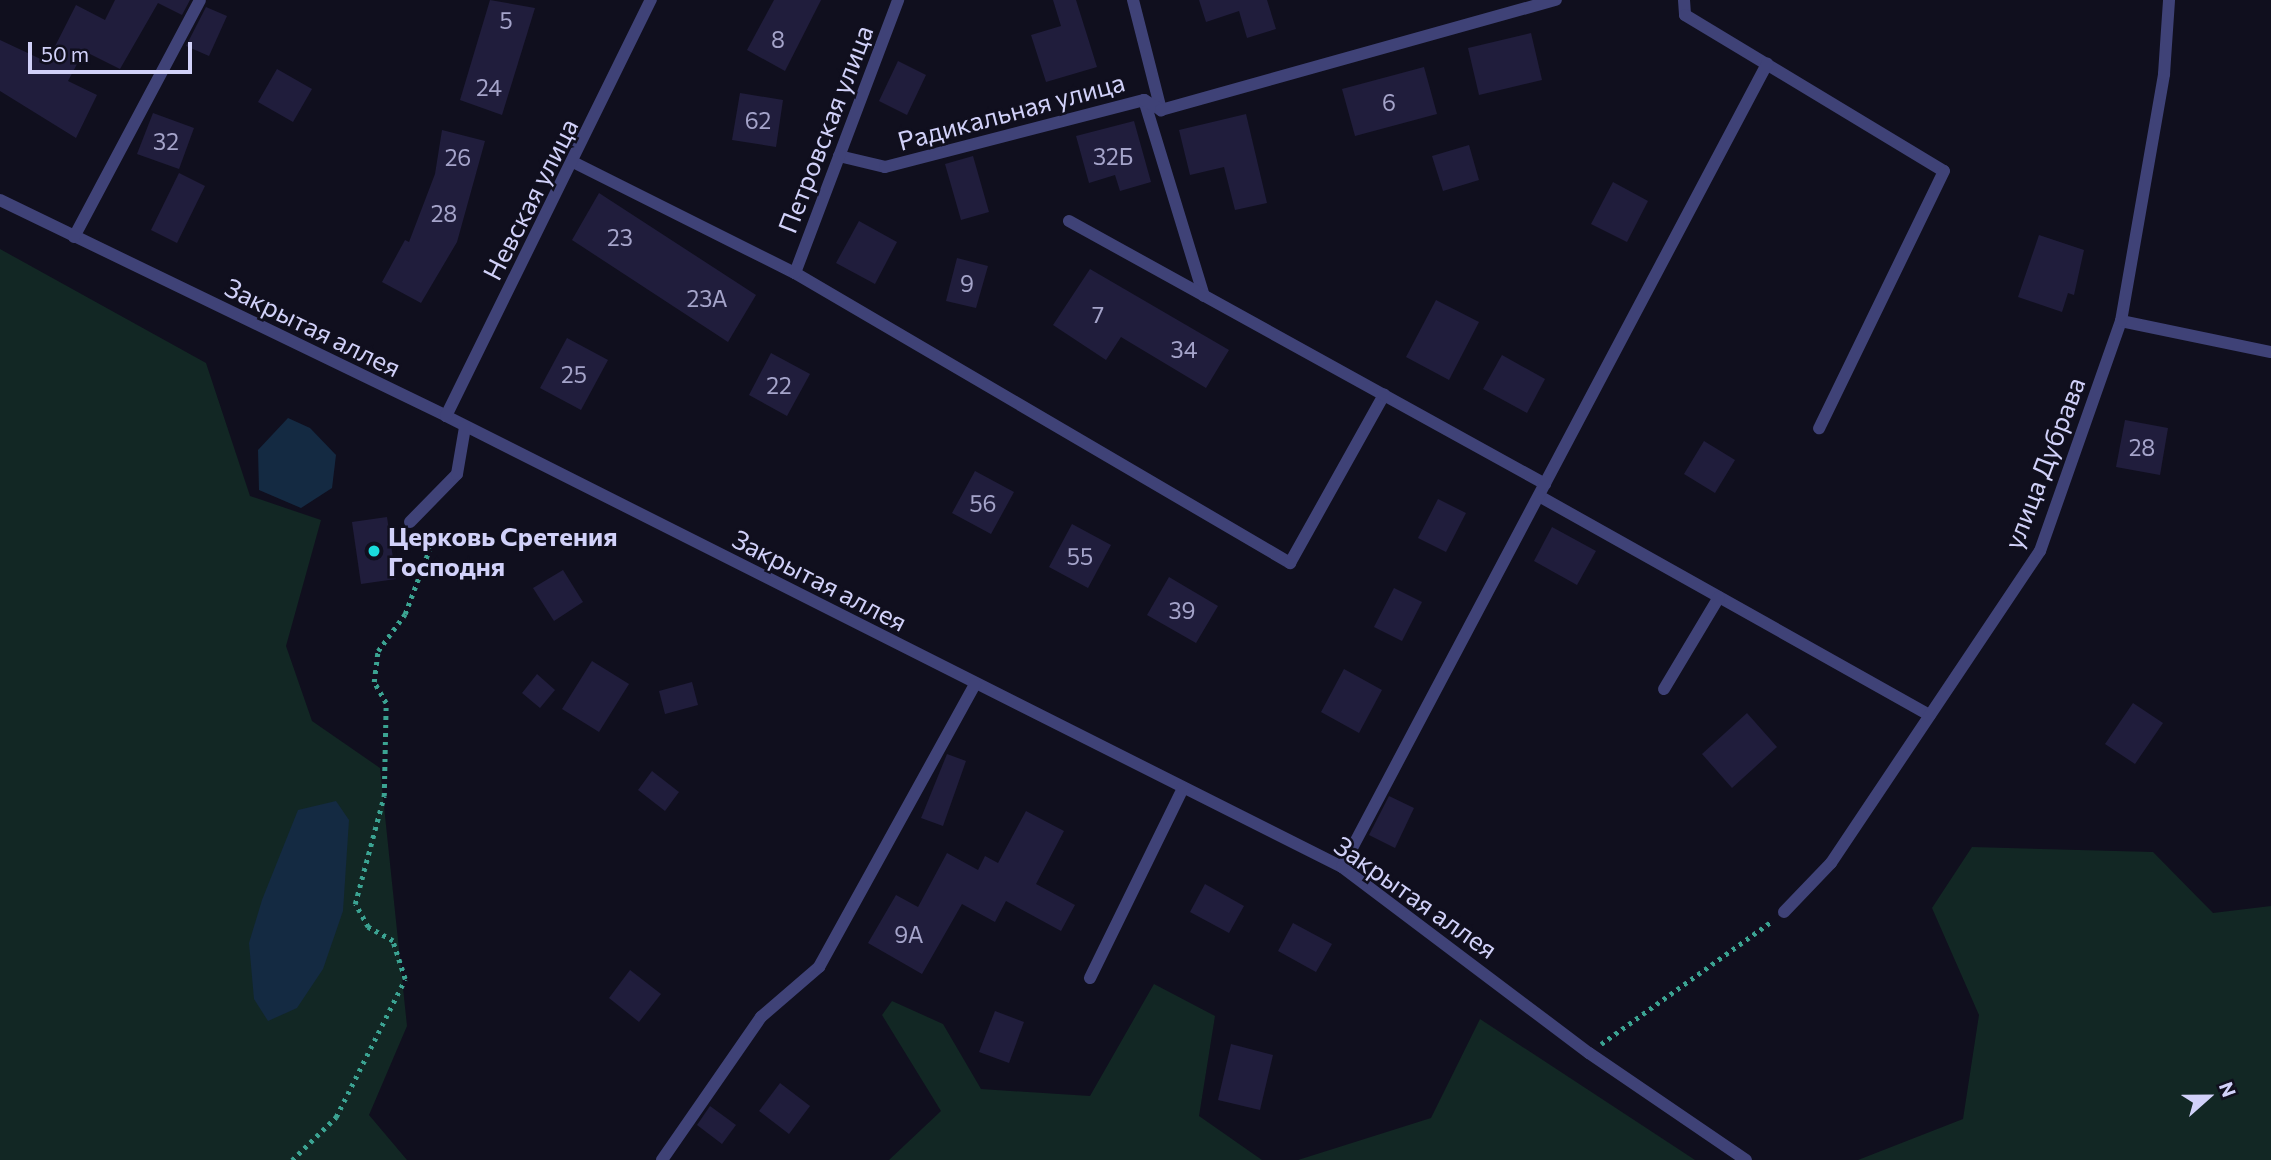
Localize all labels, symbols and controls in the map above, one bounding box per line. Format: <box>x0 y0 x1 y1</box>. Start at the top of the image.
house number: 5 <box>499 6 513 34</box>
street label: Петровская улица <box>771 21 879 237</box>
house number: 8 <box>771 25 785 53</box>
scale bar <box>32 28 196 72</box>
text: 50 m <box>41 41 89 66</box>
street label: Радикальная улица <box>894 66 1128 156</box>
house number: 24 <box>476 73 502 101</box>
house number: 6 <box>1382 88 1396 116</box>
house number: 62 <box>745 106 771 134</box>
street label: Невская улица <box>476 113 584 285</box>
house number: 32 <box>153 127 179 155</box>
house number: 32Б <box>1093 142 1133 170</box>
house number: 26 <box>445 143 471 171</box>
house number: 28 <box>431 199 457 227</box>
house number: 23 <box>607 223 633 251</box>
house number: 9 <box>960 269 974 297</box>
street label: Закрытая аллея <box>220 271 406 383</box>
house number: 23А <box>686 284 728 312</box>
house number: 7 <box>1092 300 1104 328</box>
house number: 34 <box>1171 335 1197 363</box>
house number: 25 <box>561 360 587 388</box>
house number: 22 <box>766 371 792 399</box>
street label: улица Дубрава <box>1997 373 2091 553</box>
house number: 28 <box>2129 433 2155 461</box>
house number: 56 <box>969 489 997 517</box>
place label: Церковь Сретения Господня <box>388 520 618 582</box>
street label: Закрытая аллея <box>728 523 912 637</box>
house number: 55 <box>1067 542 1093 570</box>
marker: Церковь Сретения Господня <box>366 543 382 559</box>
house number: 39 <box>1168 596 1196 624</box>
street label: Закрытая аллея <box>1329 829 1503 965</box>
house number: 9А <box>894 920 924 948</box>
north arrow <box>2173 1062 2243 1132</box>
text: N <box>2215 1079 2241 1100</box>

